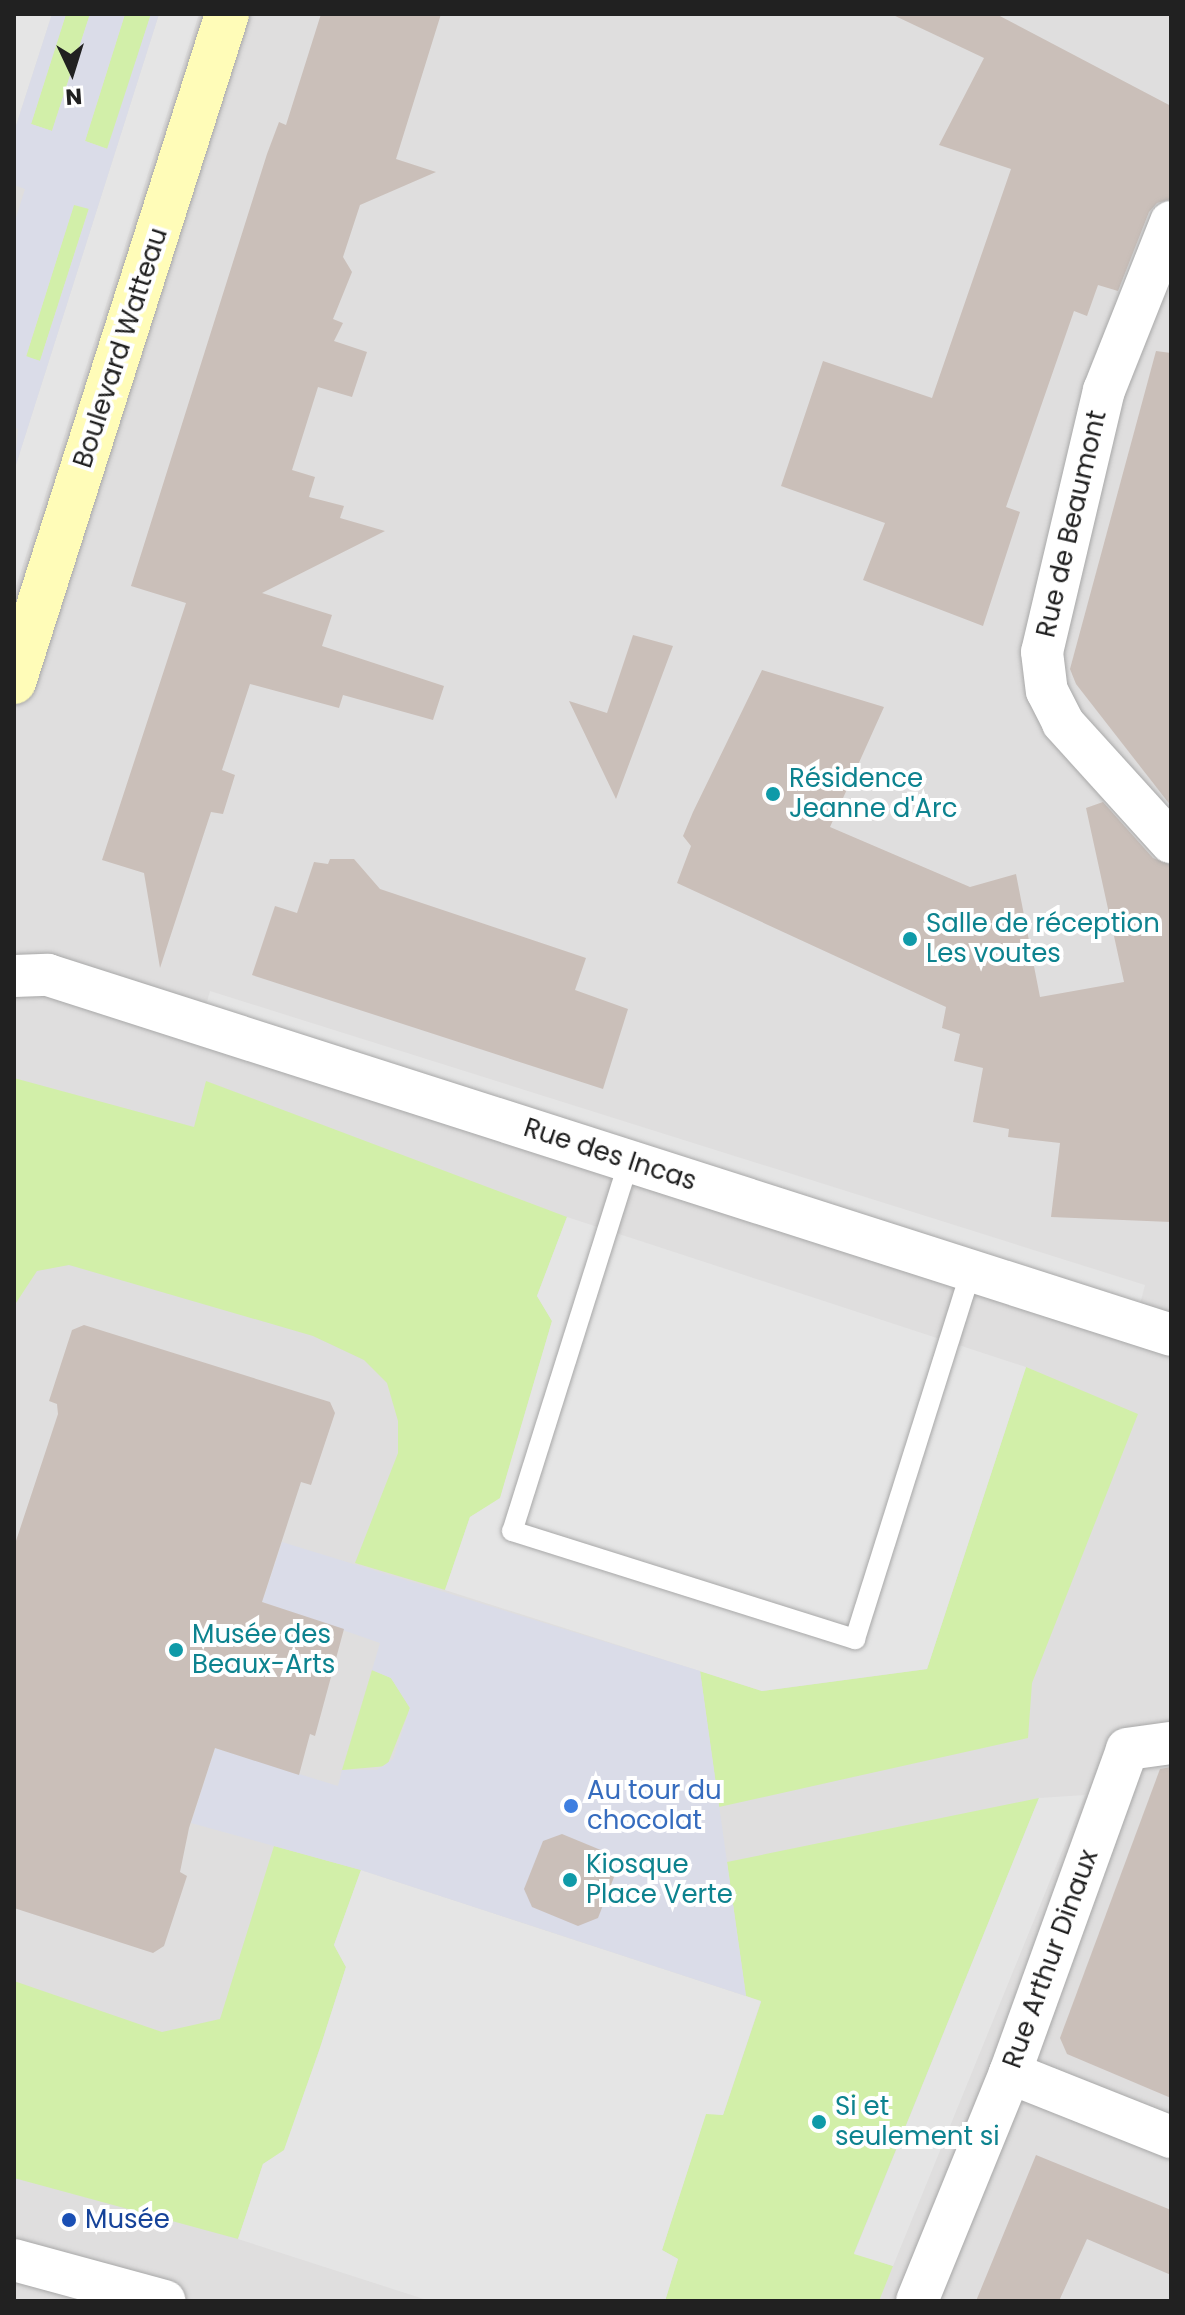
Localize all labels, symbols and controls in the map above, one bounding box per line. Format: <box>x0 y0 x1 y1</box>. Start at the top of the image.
north arrow <box>32 32 112 112</box>
text: N <box>64 80 83 112</box>
street label: Boulevard Watteau <box>67 224 175 472</box>
street label: Rue de Beaumont <box>1031 407 1113 641</box>
place label: Résidence Jeanne d'Arc <box>789 763 958 824</box>
marker: Résidence Jeanne d'Arc <box>764 785 782 803</box>
place label: Salle de réception Les voutes <box>926 908 1160 970</box>
marker: Salle de réception Les voutes <box>901 930 919 948</box>
street label: Rue des Incas <box>520 1112 700 1198</box>
place label: Musée des Beaux-Arts <box>192 1619 335 1680</box>
marker: Musée des Beaux-Arts <box>167 1641 185 1659</box>
place label: Au tour du chocolat <box>587 1775 722 1836</box>
marker: Au tour du chocolat <box>562 1797 580 1815</box>
street label: Rue Arthur Dinaux <box>997 1846 1105 2072</box>
place label: Kiosque Place Verte <box>586 1849 733 1910</box>
marker: Kiosque Place Verte <box>561 1871 579 1889</box>
place label: Si et seulement si <box>835 2091 1000 2152</box>
marker: Si et seulement si <box>810 2113 828 2131</box>
place label: Musée <box>85 2204 170 2236</box>
marker: Musée <box>60 2211 78 2229</box>

